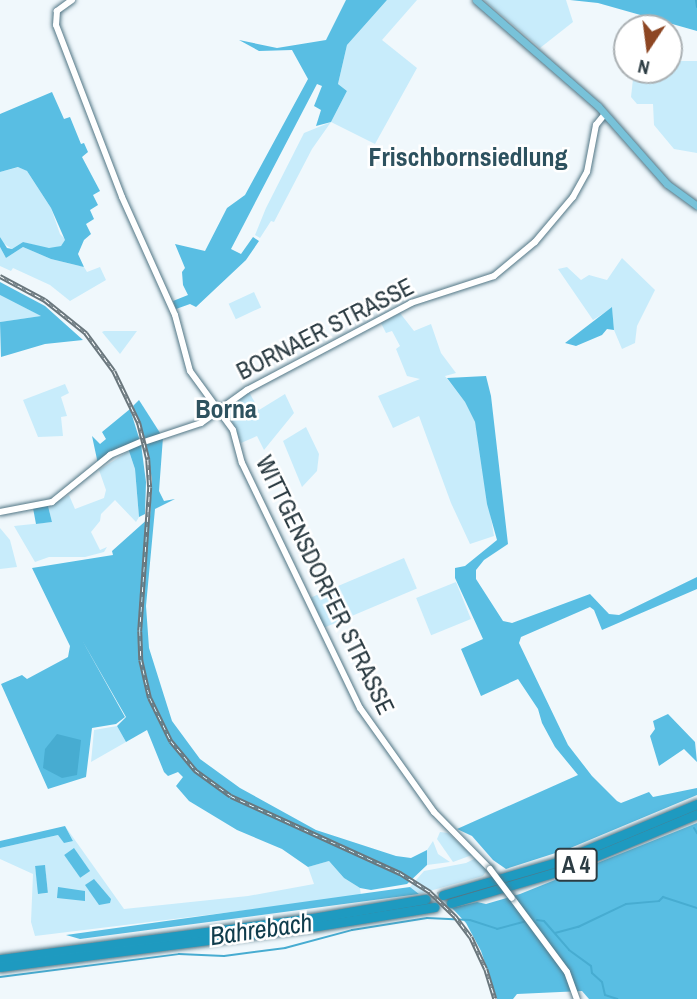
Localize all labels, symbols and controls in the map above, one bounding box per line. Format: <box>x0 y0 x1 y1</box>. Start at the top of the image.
north arrow <box>613 14 683 84</box>
text: N <box>635 54 652 81</box>
district label: Frischbornsiedlung <box>368 141 568 173</box>
street label: BORNAER STRASSE <box>232 272 418 386</box>
district label: Borna <box>195 393 257 425</box>
street label: WITTGENSDORFER STRASSE <box>250 451 400 719</box>
road number: A 4 <box>553 846 599 884</box>
water label: Bahrebach <box>208 906 314 952</box>

